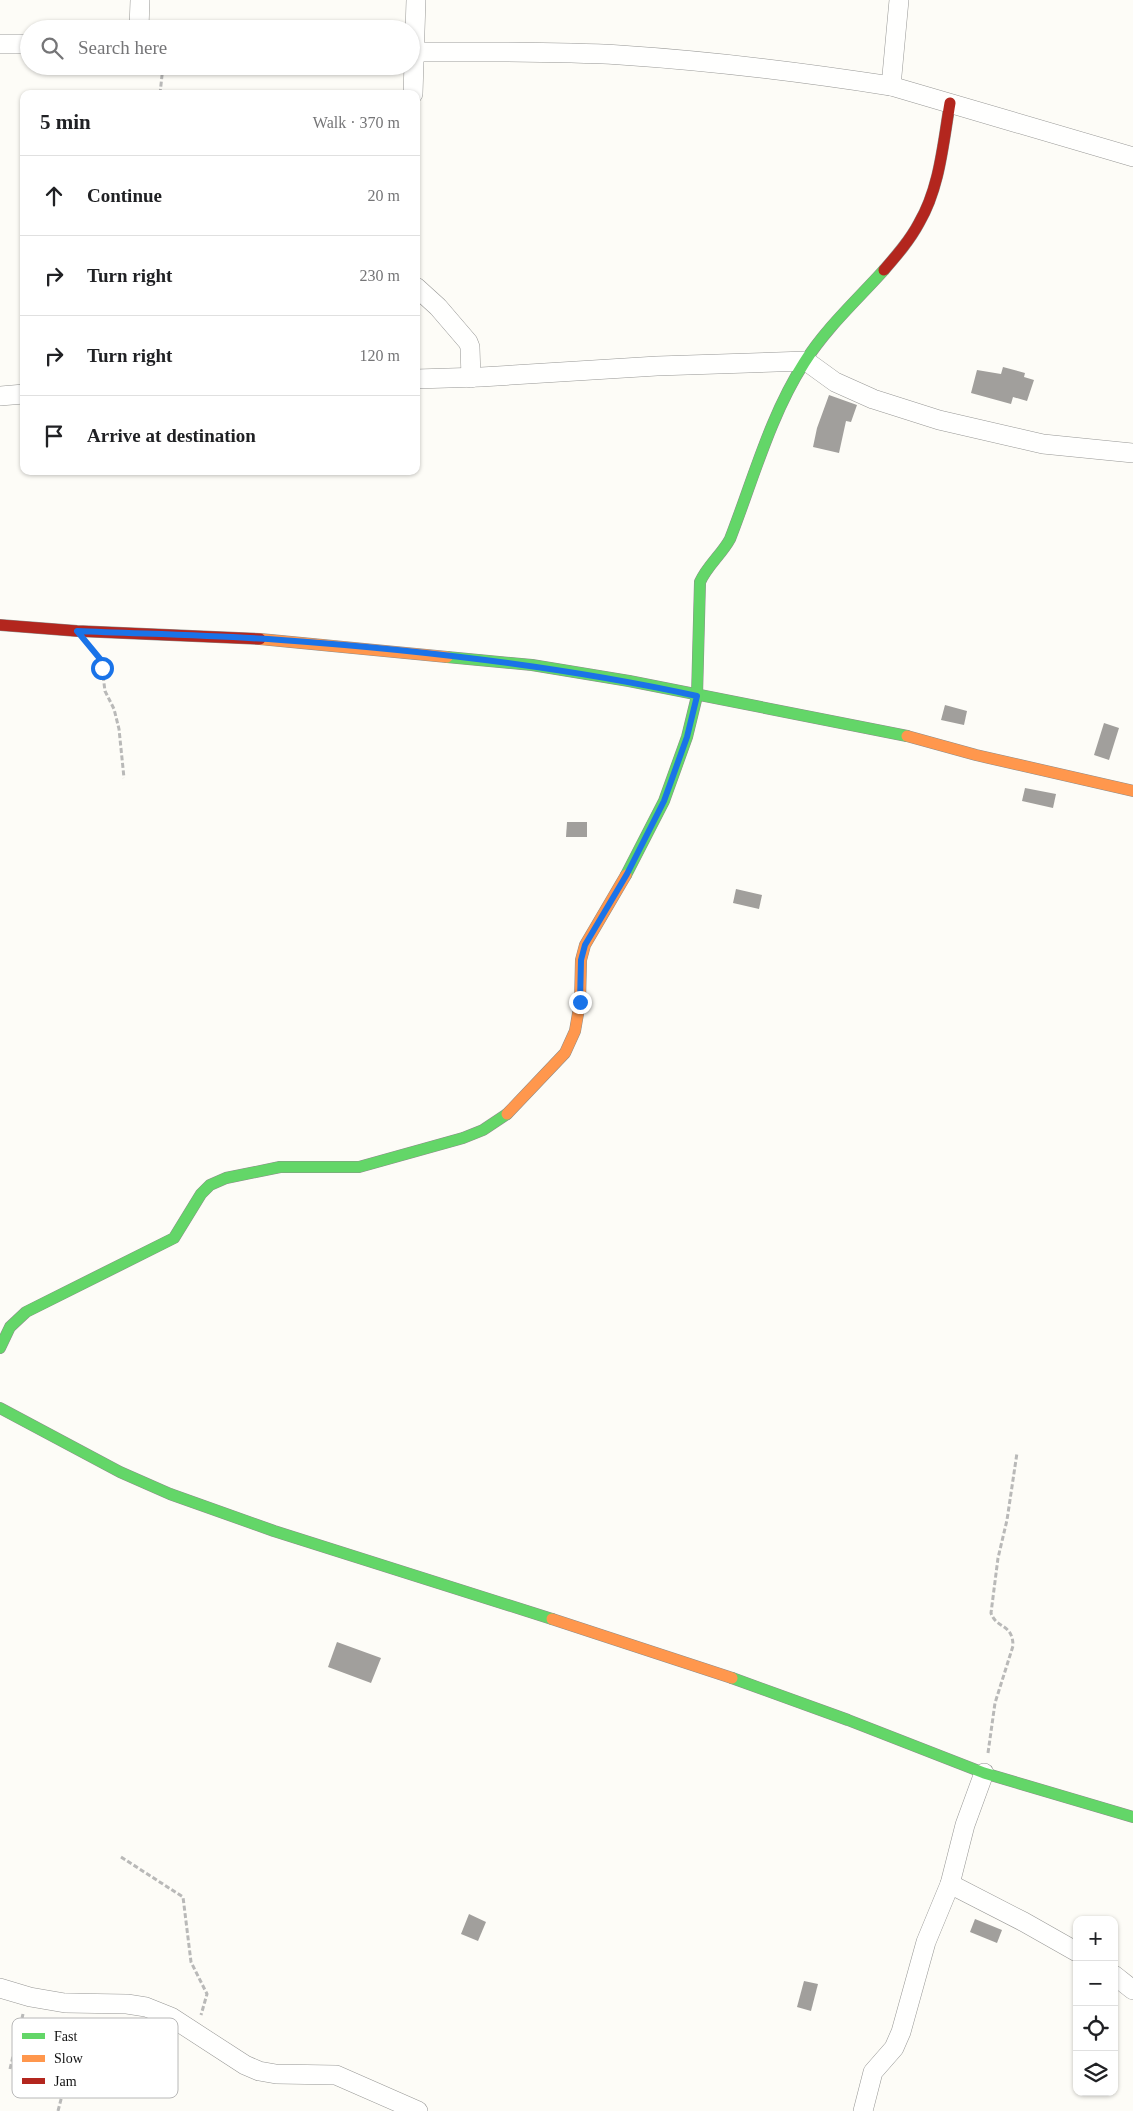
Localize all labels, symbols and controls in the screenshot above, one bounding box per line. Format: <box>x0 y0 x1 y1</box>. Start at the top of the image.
search box <box>20 20 420 75</box>
icon: search <box>38 34 66 62</box>
text: Search here <box>78 37 167 58</box>
text: 5 min <box>40 110 91 134</box>
text: Walk · 370 m <box>313 114 400 131</box>
icon: ahead <box>40 182 68 210</box>
text: Continue <box>87 185 162 206</box>
text: 20 m <box>368 187 400 204</box>
icon: right <box>40 262 68 290</box>
text: Turn right <box>87 265 172 286</box>
text: 230 m <box>360 267 400 284</box>
icon: right <box>40 342 68 370</box>
text: Turn right <box>87 345 172 366</box>
text: 120 m <box>360 347 400 364</box>
icon: arrive <box>40 422 68 450</box>
text: Arrive at destination <box>87 425 256 446</box>
route start <box>91 657 114 680</box>
route end <box>569 991 592 1014</box>
map controls <box>1073 1916 1118 2096</box>
button: + <box>1073 1916 1118 1961</box>
button: − <box>1073 1961 1118 2006</box>
button: locate <box>1073 2006 1118 2051</box>
legend <box>12 2018 178 2098</box>
text: Fast <box>54 2029 77 2044</box>
text: Slow <box>54 2051 84 2066</box>
button: layers <box>1073 2051 1118 2096</box>
text: Jam <box>54 2074 77 2089</box>

